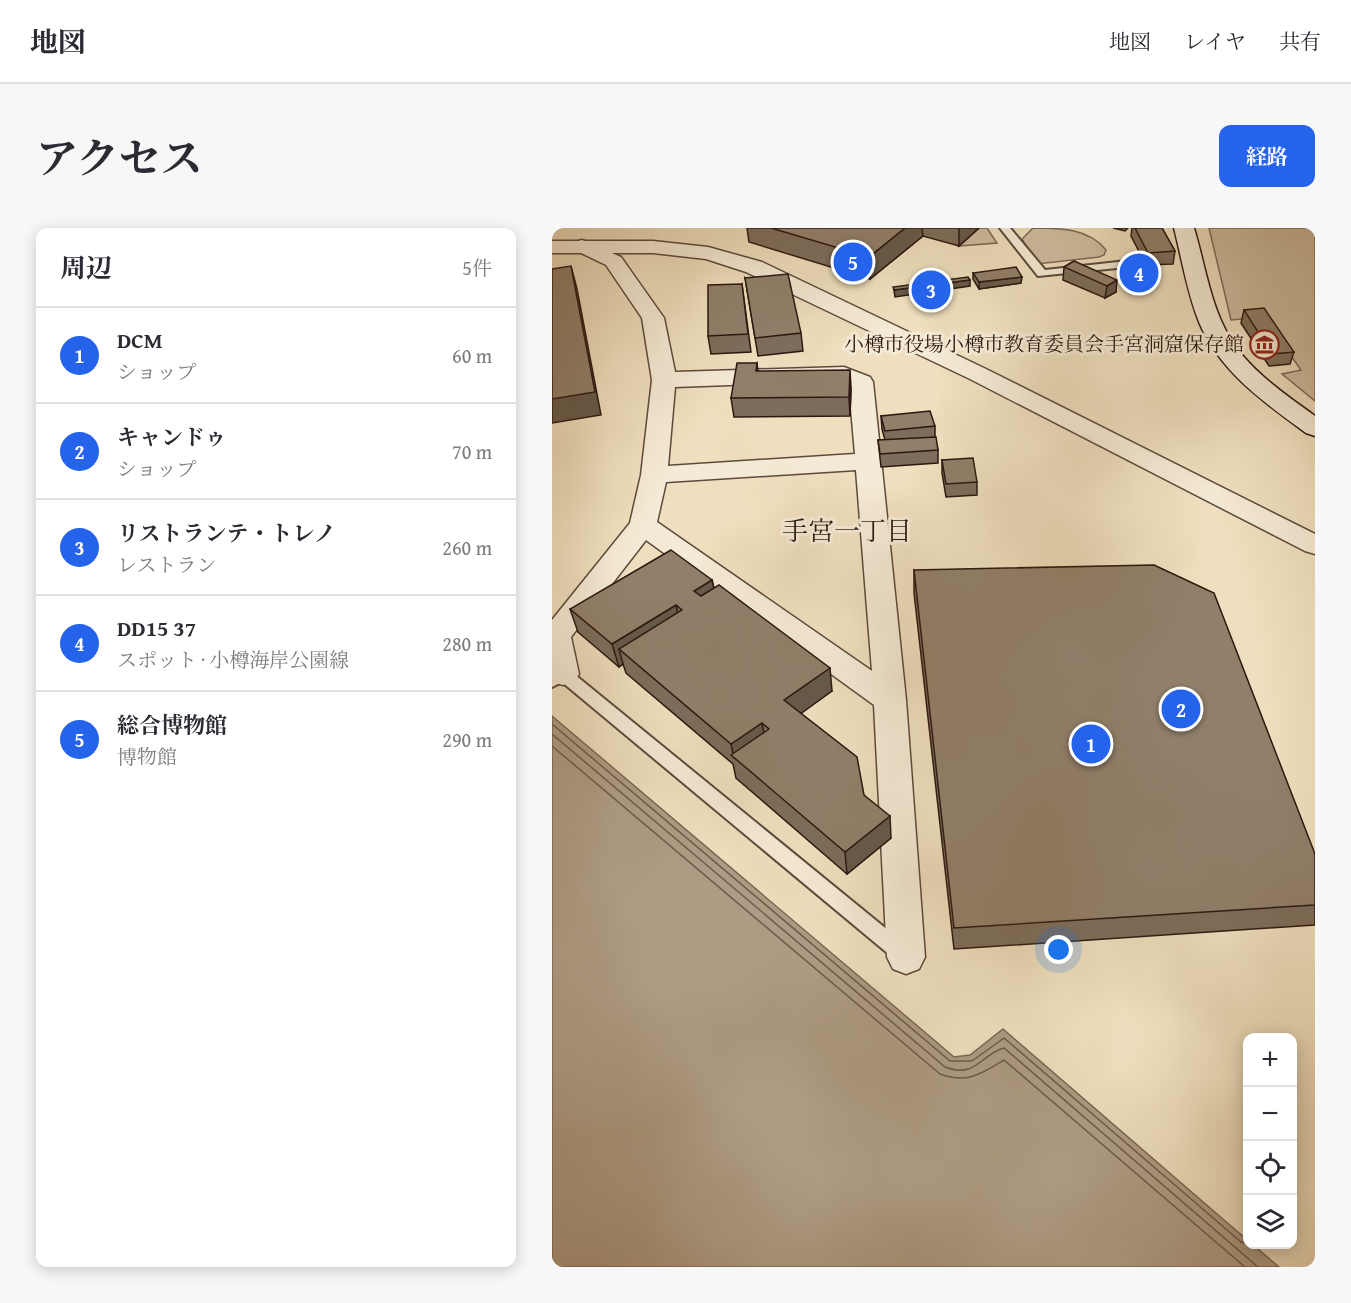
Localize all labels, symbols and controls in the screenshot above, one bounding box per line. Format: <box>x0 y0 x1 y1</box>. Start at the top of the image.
text: 地図 <box>30 21 86 62</box>
text: 地図 <box>1109 26 1151 57</box>
text: レイヤ <box>1184 26 1246 57</box>
text: 共有 <box>1279 26 1321 57</box>
button: 経路 <box>1219 125 1315 187</box>
text: アクセス <box>36 127 203 188</box>
pin: 5 <box>834 240 872 285</box>
text: 周辺 <box>60 248 112 287</box>
pin: 4 <box>1120 250 1158 296</box>
text: 5件 <box>462 253 492 282</box>
pin: 3 <box>912 268 950 312</box>
text: DCM <box>117 324 163 356</box>
museum icon: 小樽市役場小樽市教育委員会手宮洞窟保存館 <box>1249 328 1281 360</box>
place label: 小樽市役場小樽市教育委員会手宮洞窟保存館 <box>844 329 1244 358</box>
text: 1 <box>74 341 85 370</box>
text: 60 m <box>452 341 492 370</box>
text: ショップ <box>117 357 197 386</box>
text: キャンドゥ <box>117 421 226 453</box>
text: 2 <box>74 437 85 466</box>
text: 70 m <box>452 437 492 466</box>
text: ショップ <box>117 454 197 483</box>
district label: 手宮一丁目 <box>782 511 912 550</box>
text: リストランテ・トレノ <box>117 517 336 549</box>
text: 3 <box>74 533 85 562</box>
text: 260 m <box>442 533 492 562</box>
text: レストラン <box>117 550 216 579</box>
text: DD15 37 <box>117 612 196 644</box>
text: 4 <box>74 629 85 658</box>
text: 280 m <box>442 629 492 658</box>
text: スポット · 小樽海岸公園線 <box>117 645 349 674</box>
pin: 2 <box>1162 686 1200 732</box>
text: 総合博物館 <box>117 709 227 741</box>
pin: 1 <box>1072 722 1110 766</box>
text: 5 <box>74 725 85 754</box>
text: 290 m <box>442 725 492 754</box>
text: 博物館 <box>117 742 177 771</box>
your location <box>1044 935 1073 964</box>
map controls <box>1243 1033 1297 1249</box>
button: + <box>1243 1033 1297 1087</box>
button: − <box>1243 1087 1297 1141</box>
button: locate <box>1243 1141 1297 1195</box>
button: layers <box>1243 1195 1297 1249</box>

